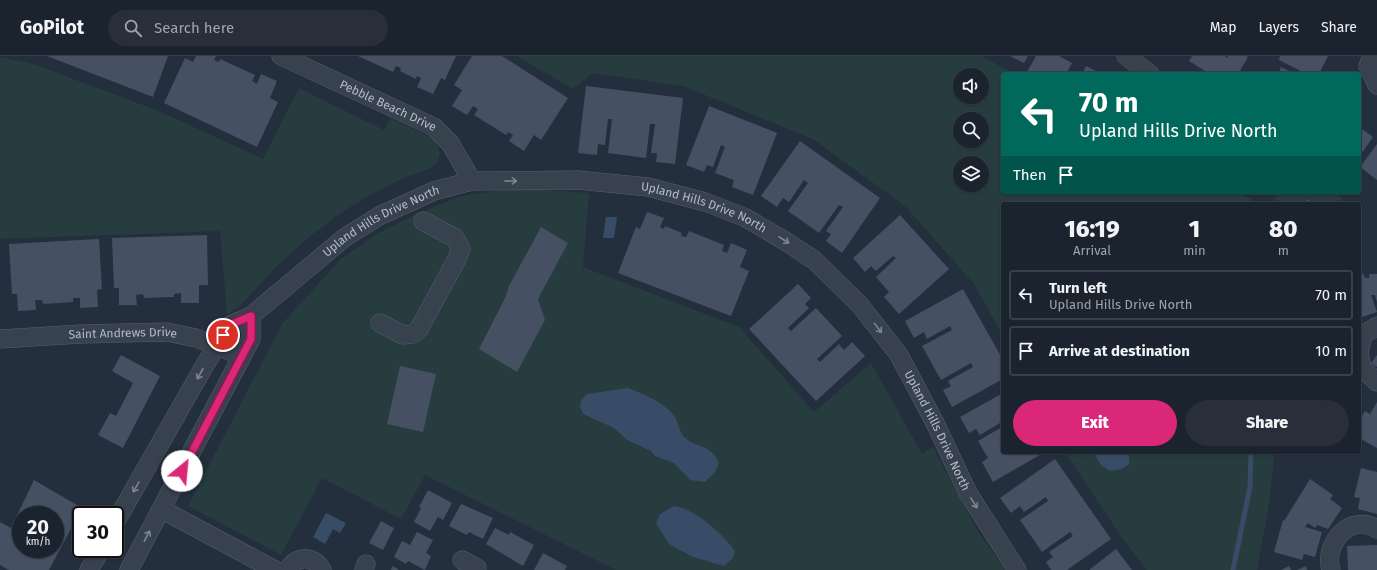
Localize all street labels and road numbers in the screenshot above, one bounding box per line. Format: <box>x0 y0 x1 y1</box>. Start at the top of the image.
street label: Pebble Beach Drive <box>337 77 439 134</box>
street label: Upland Hills Drive North <box>640 179 769 236</box>
street label: Upland Hills Drive North <box>320 183 441 260</box>
street label: Saint Andrews Drive <box>68 325 178 342</box>
street label: Upland Hills Drive North <box>901 368 973 493</box>

